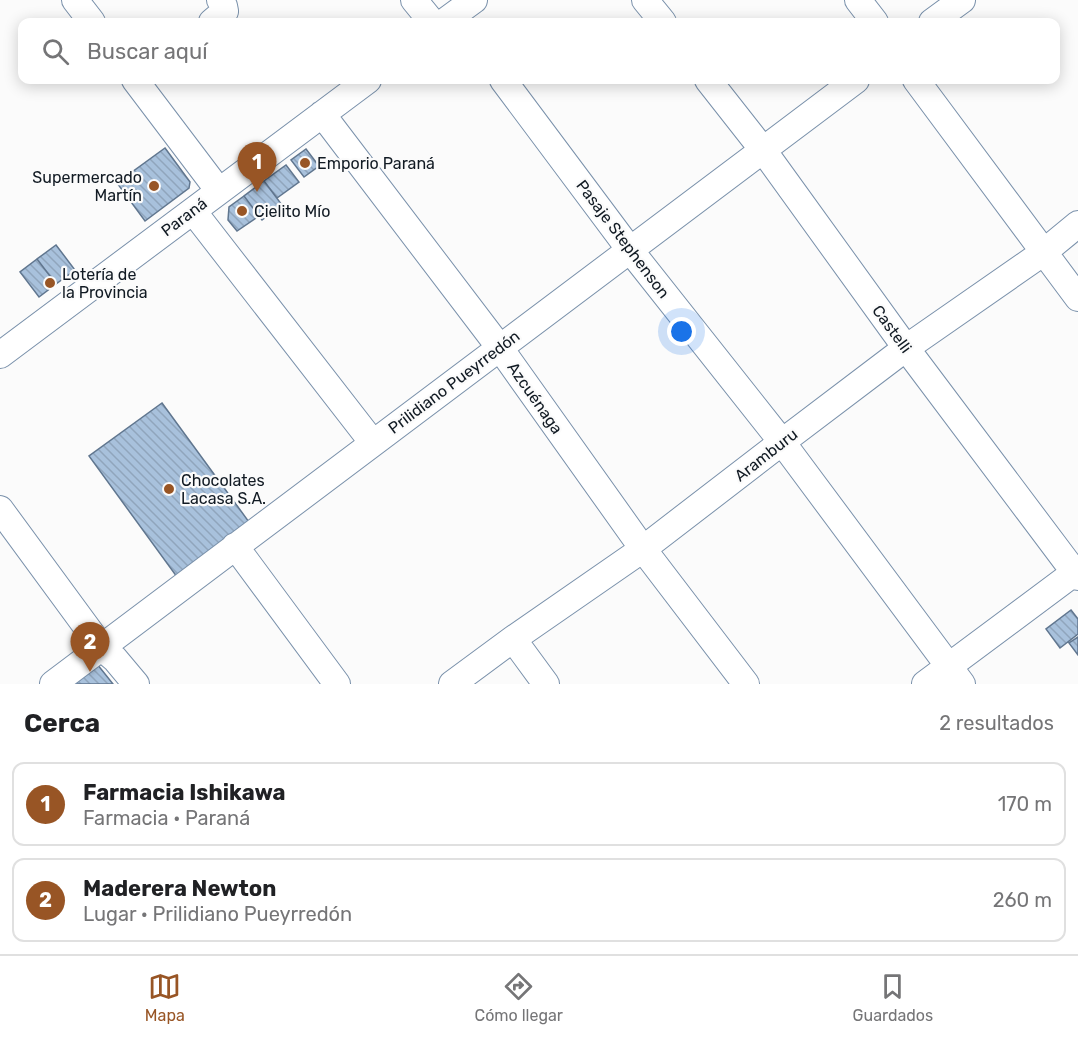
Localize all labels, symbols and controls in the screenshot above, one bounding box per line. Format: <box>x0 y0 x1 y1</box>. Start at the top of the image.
search box <box>18 18 1060 84</box>
icon: search <box>39 35 72 68</box>
text: Buscar aquí <box>87 38 208 65</box>
pin: 1 <box>238 142 276 192</box>
place label: Emporio Paraná <box>317 154 435 173</box>
marker: Emporio Paraná <box>298 156 312 170</box>
place label: Supermercado Martín <box>32 168 142 205</box>
street label: Pasaje Stephenson <box>572 176 674 302</box>
marker: Supermercado Martín <box>147 179 161 193</box>
street label: Paraná <box>157 194 211 240</box>
place label: Cielito Mío <box>254 202 330 221</box>
marker: Cielito Mío <box>235 204 249 218</box>
place label: Lotería de la Provincia <box>62 265 148 302</box>
marker: Lotería de la Provincia <box>43 276 57 290</box>
street label: Castelli <box>868 301 916 357</box>
your location <box>667 317 696 346</box>
street label: Prilidiano Pueyrredón <box>384 326 524 438</box>
street label: Azcuénaga <box>503 359 567 437</box>
street label: Aramburu <box>731 425 801 485</box>
place label: Chocolates Lacasa S.A. <box>181 471 266 508</box>
marker: Chocolates Lacasa S.A. <box>162 482 176 496</box>
pin: 2 <box>70 622 110 672</box>
text: Cerca <box>24 708 100 739</box>
text: 2 resultados <box>939 711 1054 735</box>
text: Farmacia Ishikawa <box>83 779 286 806</box>
text: 1 <box>41 792 50 816</box>
text: 170 m <box>998 792 1052 816</box>
text: Farmacia · Paraná <box>83 806 250 830</box>
text: Maderera Newton <box>83 875 276 902</box>
text: 2 <box>39 888 52 912</box>
text: 260 m <box>993 888 1052 912</box>
text: Lugar · Prilidiano Pueyrredón <box>83 902 352 926</box>
tab: Mapa <box>145 970 185 1025</box>
tab: Cómo llegar <box>475 970 563 1025</box>
tab: Guardados <box>853 970 933 1025</box>

